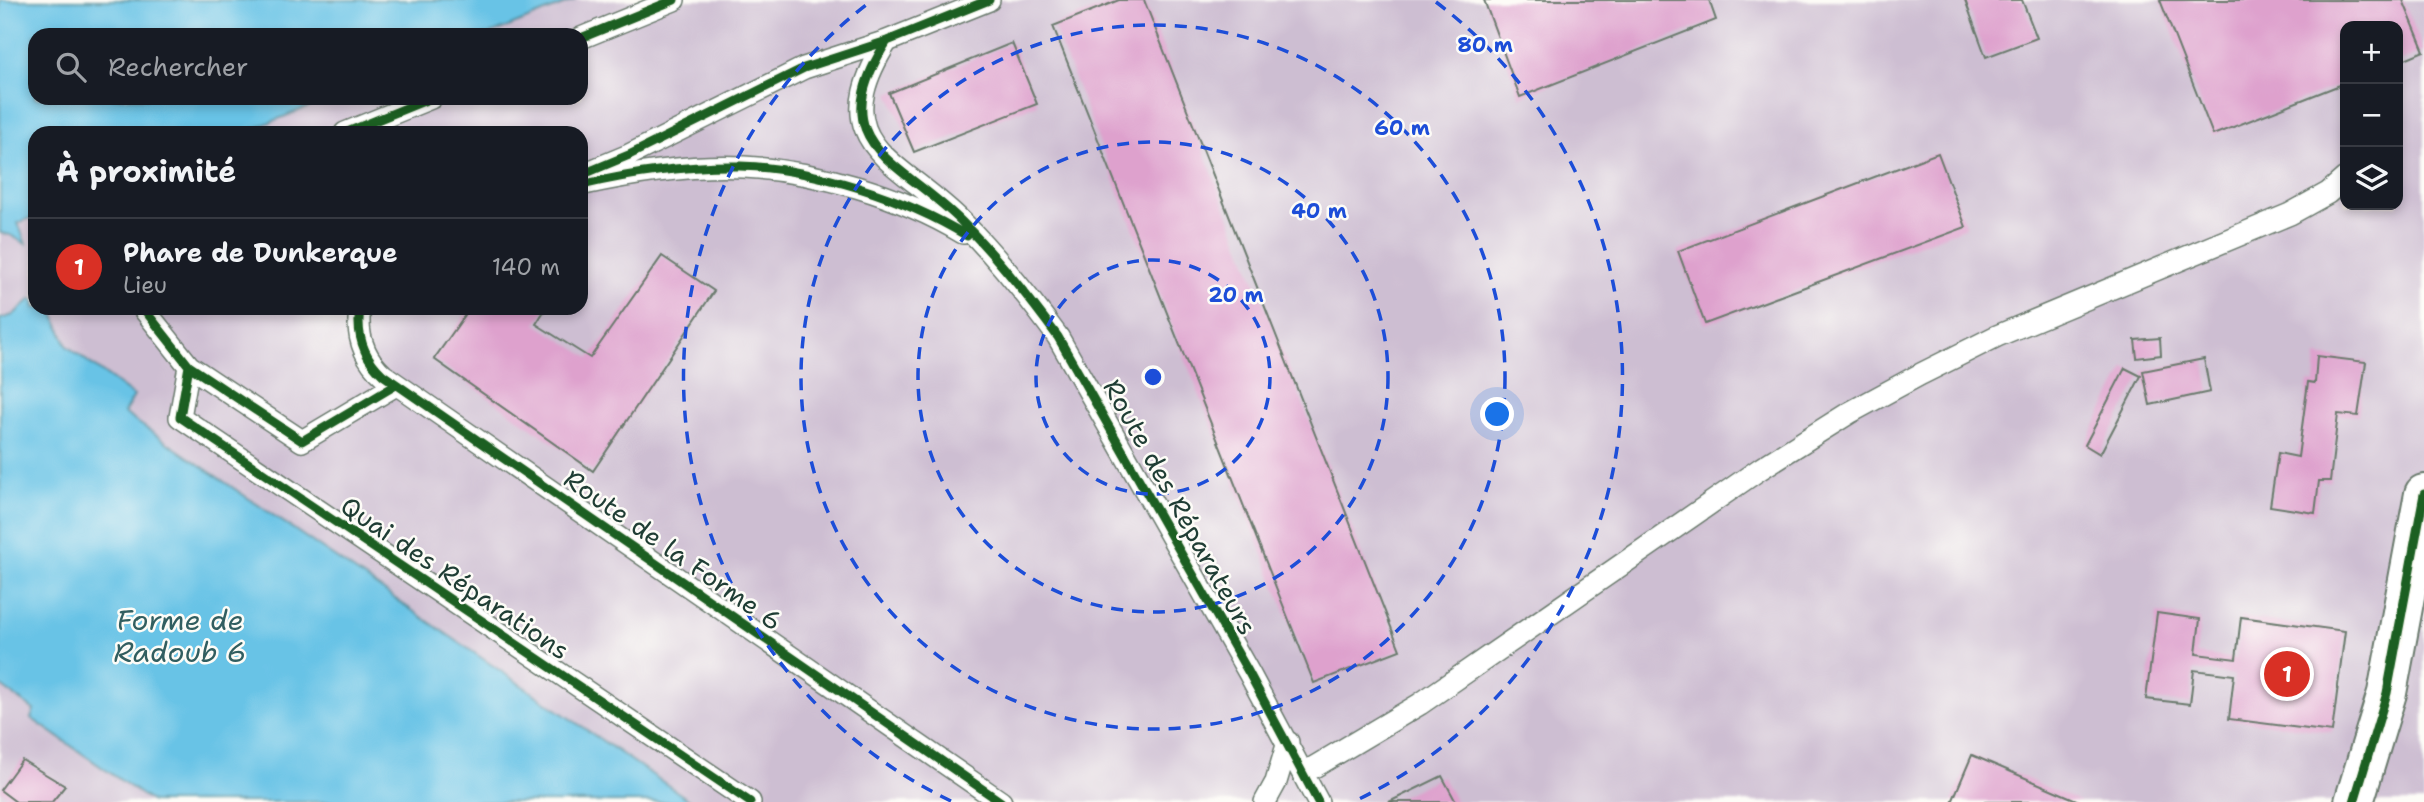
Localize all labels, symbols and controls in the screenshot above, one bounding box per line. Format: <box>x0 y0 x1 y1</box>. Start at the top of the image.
map controls <box>2340 21 2403 210</box>
button: + <box>2340 21 2403 84</box>
search box <box>28 28 588 105</box>
text: 80 m <box>1457 31 1513 59</box>
icon: search <box>52 48 90 86</box>
text: Rechercher <box>108 49 248 84</box>
button: − <box>2340 84 2403 147</box>
text: 60 m <box>1374 114 1430 142</box>
button: layers <box>2340 147 2403 210</box>
text: À proximité <box>56 151 236 192</box>
text: 40 m <box>1291 197 1347 225</box>
text: Phare de Dunkerque <box>123 235 398 270</box>
text: 1 <box>74 252 84 282</box>
text: 140 m <box>492 252 560 282</box>
text: Lieu <box>123 270 167 300</box>
text: 20 m <box>1208 281 1264 309</box>
centre of rings <box>1141 365 1165 389</box>
street label: Route des Réparateurs <box>1096 373 1265 641</box>
your location <box>1480 397 1514 431</box>
street label: Route de la Forme 6 <box>557 461 789 638</box>
street label: Quai des Réparations <box>334 488 577 667</box>
water label: Forme de Radoub 6 <box>114 601 246 671</box>
pin: 1 <box>2264 648 2310 700</box>

